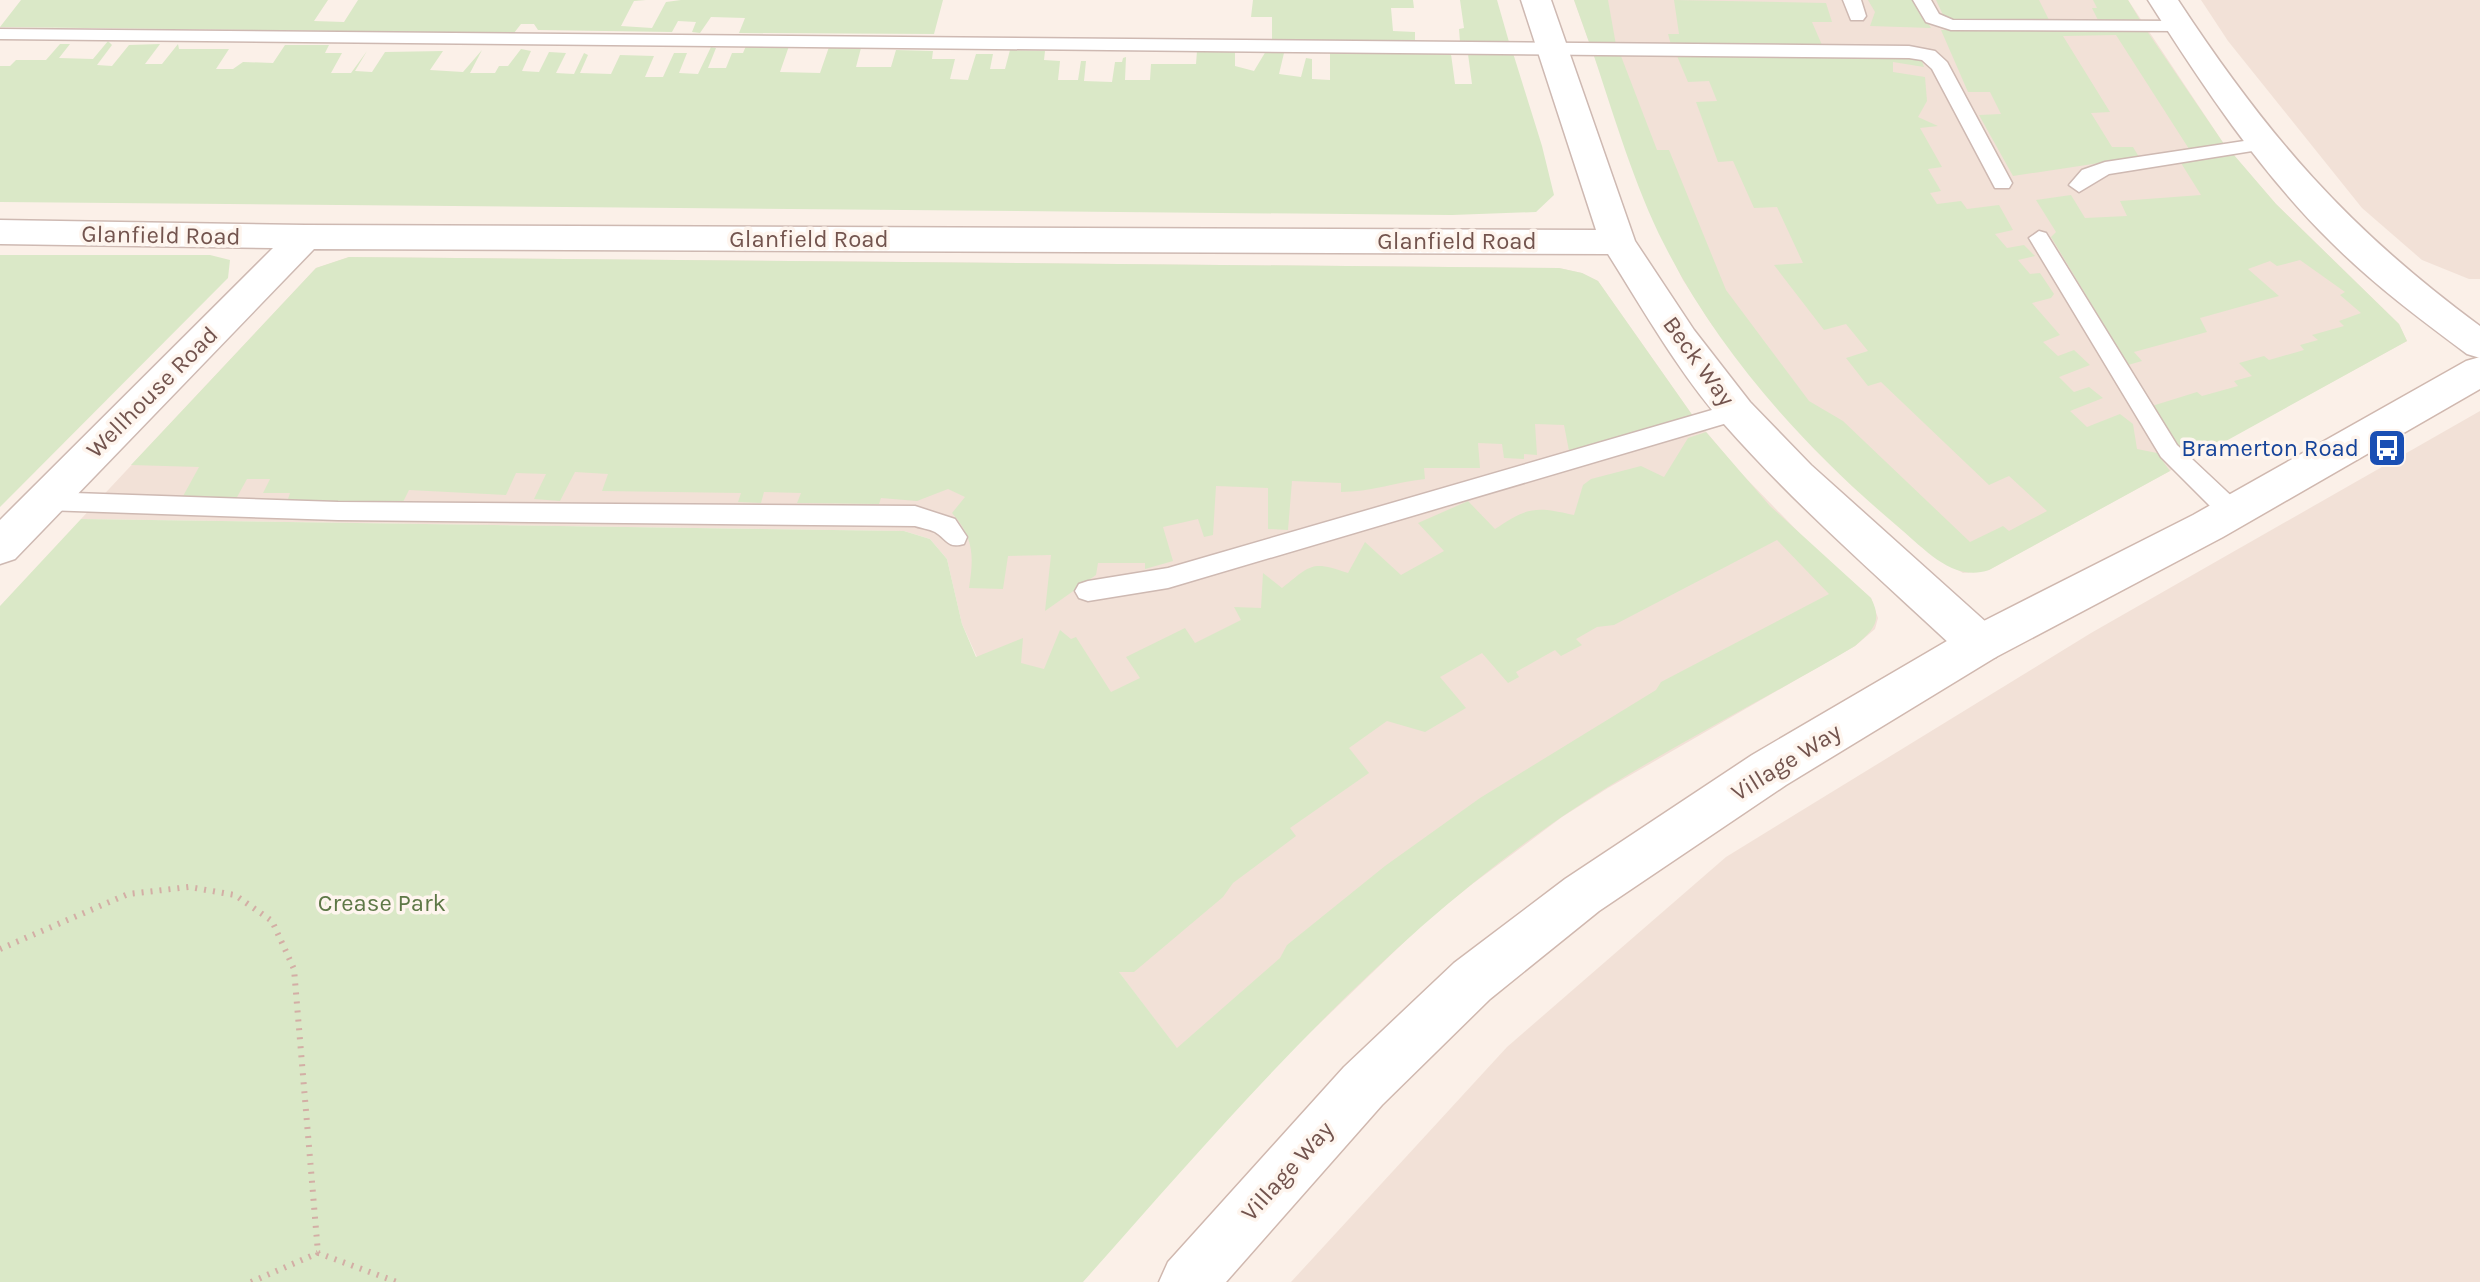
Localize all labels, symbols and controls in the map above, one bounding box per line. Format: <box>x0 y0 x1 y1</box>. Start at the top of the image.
street label: Glanfield Road <box>81 220 241 250</box>
street label: Glanfield Road <box>729 225 889 253</box>
street label: Glanfield Road <box>1377 227 1537 255</box>
street label: Beck Way <box>1657 311 1741 411</box>
street label: Wellhouse Road <box>80 320 224 464</box>
bus stop icon: Bramerton Road <box>2366 427 2408 469</box>
place label: Bramerton Road <box>2181 434 2359 462</box>
street label: Village Way <box>1726 717 1846 807</box>
park label: Crease Park <box>318 889 446 917</box>
street label: Village Way <box>1235 1116 1339 1226</box>

